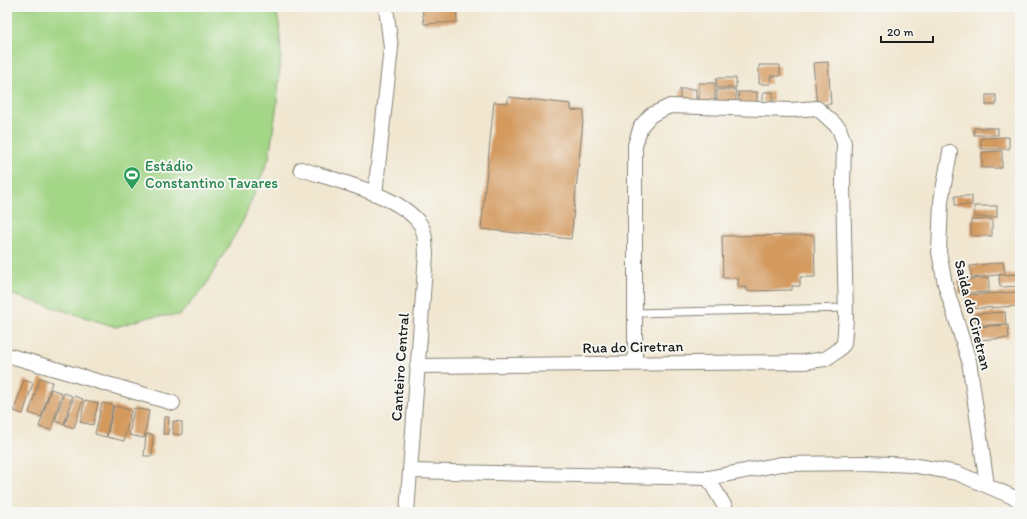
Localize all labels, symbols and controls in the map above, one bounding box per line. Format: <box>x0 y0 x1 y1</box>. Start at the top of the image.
scale bar <box>881 18 933 44</box>
text: 20 m <box>887 25 914 39</box>
place label: Estádio Constantino Tavares <box>145 157 278 192</box>
sports icon: Estádio Constantino Tavares <box>122 165 142 190</box>
street label: Saida do Ciretran <box>951 258 996 372</box>
street label: Canteiro Central <box>387 312 413 422</box>
street label: Rua do Ciretran <box>582 337 684 357</box>

